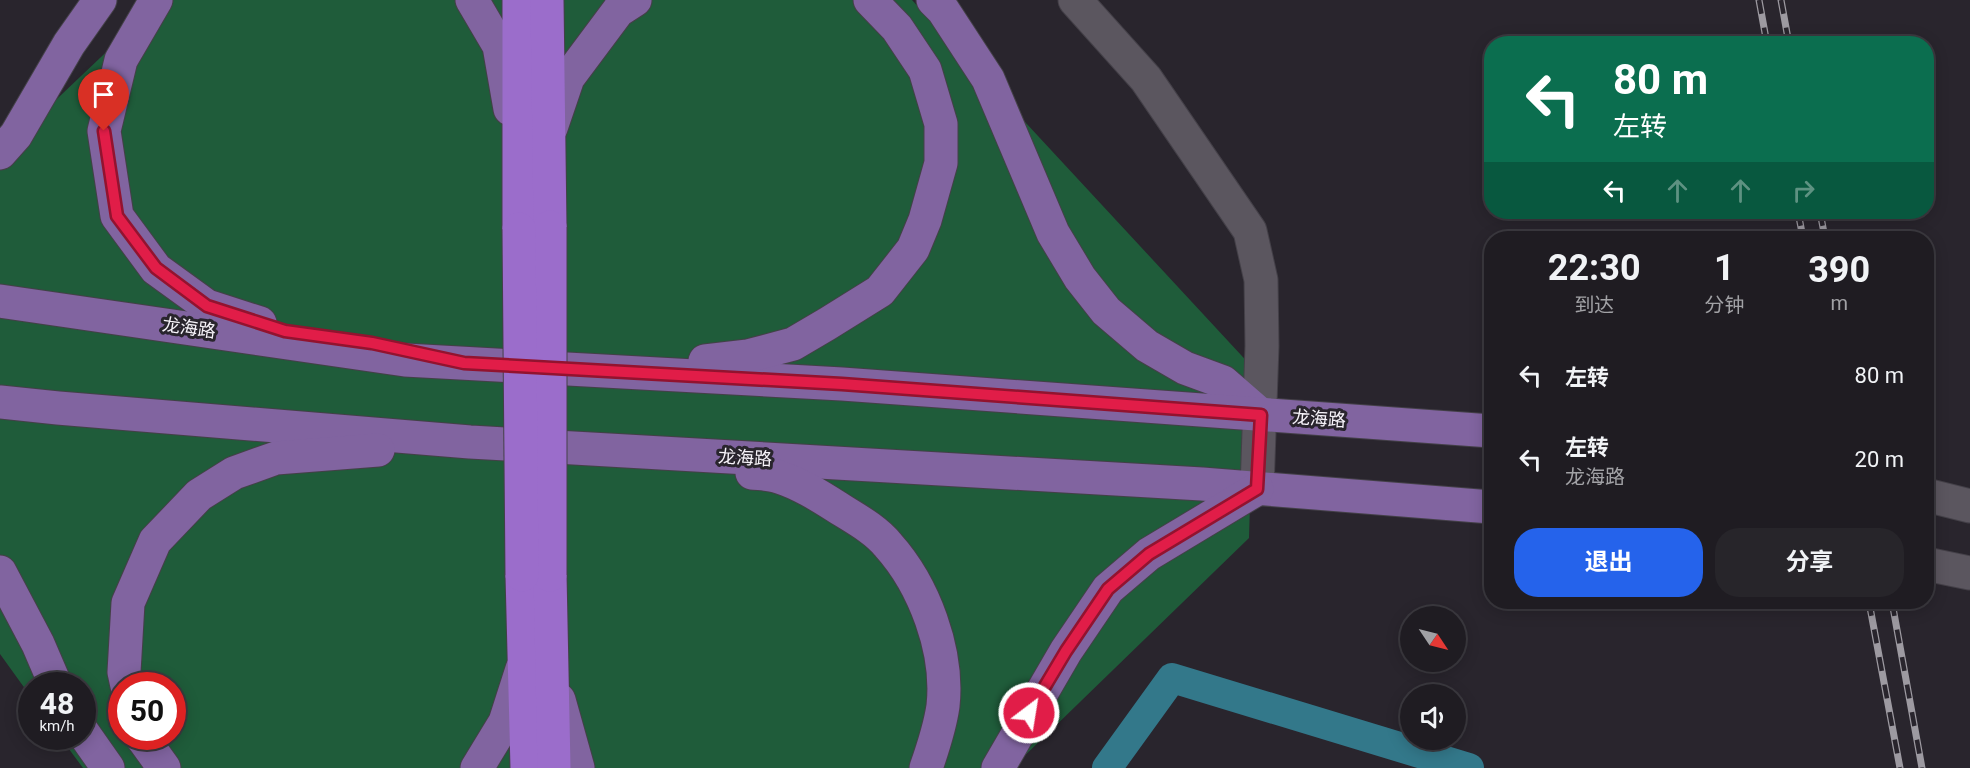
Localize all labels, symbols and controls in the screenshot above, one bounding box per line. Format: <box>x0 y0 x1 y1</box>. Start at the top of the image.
text: 80 m <box>1613 55 1708 104</box>
icon: left <box>1514 60 1592 138</box>
pin <box>78 69 129 131</box>
icon: arrive <box>87 78 120 111</box>
text: 左转 <box>1613 111 1667 143</box>
icon: left <box>1598 174 1631 207</box>
icon: ahead <box>1661 174 1694 207</box>
icon: ahead <box>1724 174 1757 207</box>
icon: right <box>1787 174 1820 207</box>
text: 22:30 <box>1548 247 1641 289</box>
text: 1 <box>1714 247 1735 289</box>
text: 390 <box>1808 249 1870 291</box>
text: m <box>1830 291 1848 315</box>
text: 到达 <box>1574 293 1614 317</box>
text: 分钟 <box>1704 293 1744 317</box>
street label: 龙海路 <box>161 313 217 342</box>
icon: left <box>1514 359 1547 392</box>
text: 80 m <box>1855 363 1904 388</box>
text: 左转 <box>1565 365 1609 390</box>
street label: 龙海路 <box>1291 406 1347 431</box>
text: 左转 <box>1565 435 1609 460</box>
icon: left <box>1514 443 1547 476</box>
street label: 龙海路 <box>718 446 773 469</box>
text: 20 m <box>1855 447 1904 472</box>
text: 龙海路 <box>1565 465 1625 489</box>
button: 退出 <box>1514 528 1703 597</box>
button: 分享 <box>1715 528 1904 597</box>
north arrow <box>1400 606 1466 672</box>
map controls <box>1400 606 1466 750</box>
speed limit sign: 50 <box>108 672 186 750</box>
position arrow <box>997 681 1061 745</box>
button: sound <box>1400 684 1466 750</box>
text: 48 <box>40 686 74 721</box>
text: km/h <box>39 717 75 735</box>

